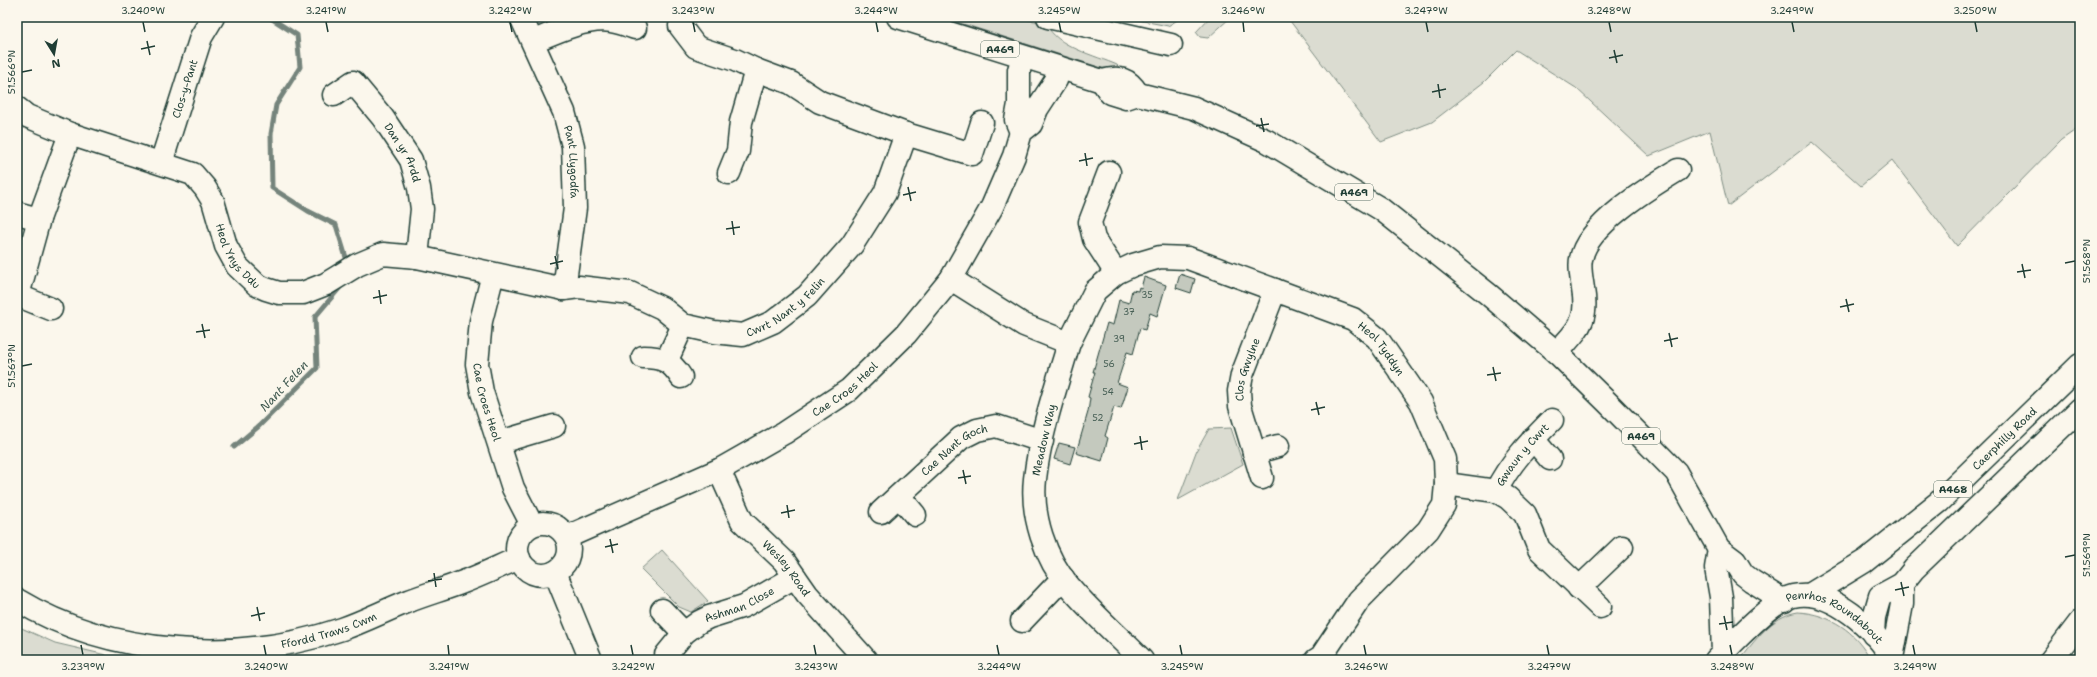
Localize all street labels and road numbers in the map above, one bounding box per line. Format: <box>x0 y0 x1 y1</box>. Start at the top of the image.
road number: A469 <box>981 41 1019 57</box>
street label: Clos-y-Pant <box>168 57 201 120</box>
street label: Dan yr Ardd <box>381 120 424 184</box>
street label: Pant Llygodfa <box>560 124 582 199</box>
road number: A469 <box>1335 184 1373 200</box>
street label: Heol Ynys Ddu <box>212 222 264 292</box>
street label: Cwrt Nant y Felin <box>744 274 828 340</box>
street label: Heol Tyddyn <box>1355 318 1408 379</box>
street label: Clos Gwylne <box>1231 336 1263 402</box>
street label: Cae Croes Heol <box>809 358 881 420</box>
street label: Cae Croes Heol <box>469 362 505 444</box>
street label: Meadow Way <box>1028 403 1060 477</box>
street label: Caerphilly Road <box>1969 404 2040 473</box>
street label: Cae Nant Goch <box>917 420 989 479</box>
street label: Gwaun y Cwrt <box>1492 420 1552 489</box>
road number: A469 <box>1622 428 1660 444</box>
road number: A468 <box>1934 481 1972 497</box>
street label: Wesley Road <box>759 537 814 599</box>
street label: Ashman Close <box>702 583 777 626</box>
street label: Penrhos Roundabout <box>1783 587 1887 647</box>
street label: Ffordd Traws Cwm <box>280 608 379 652</box>

